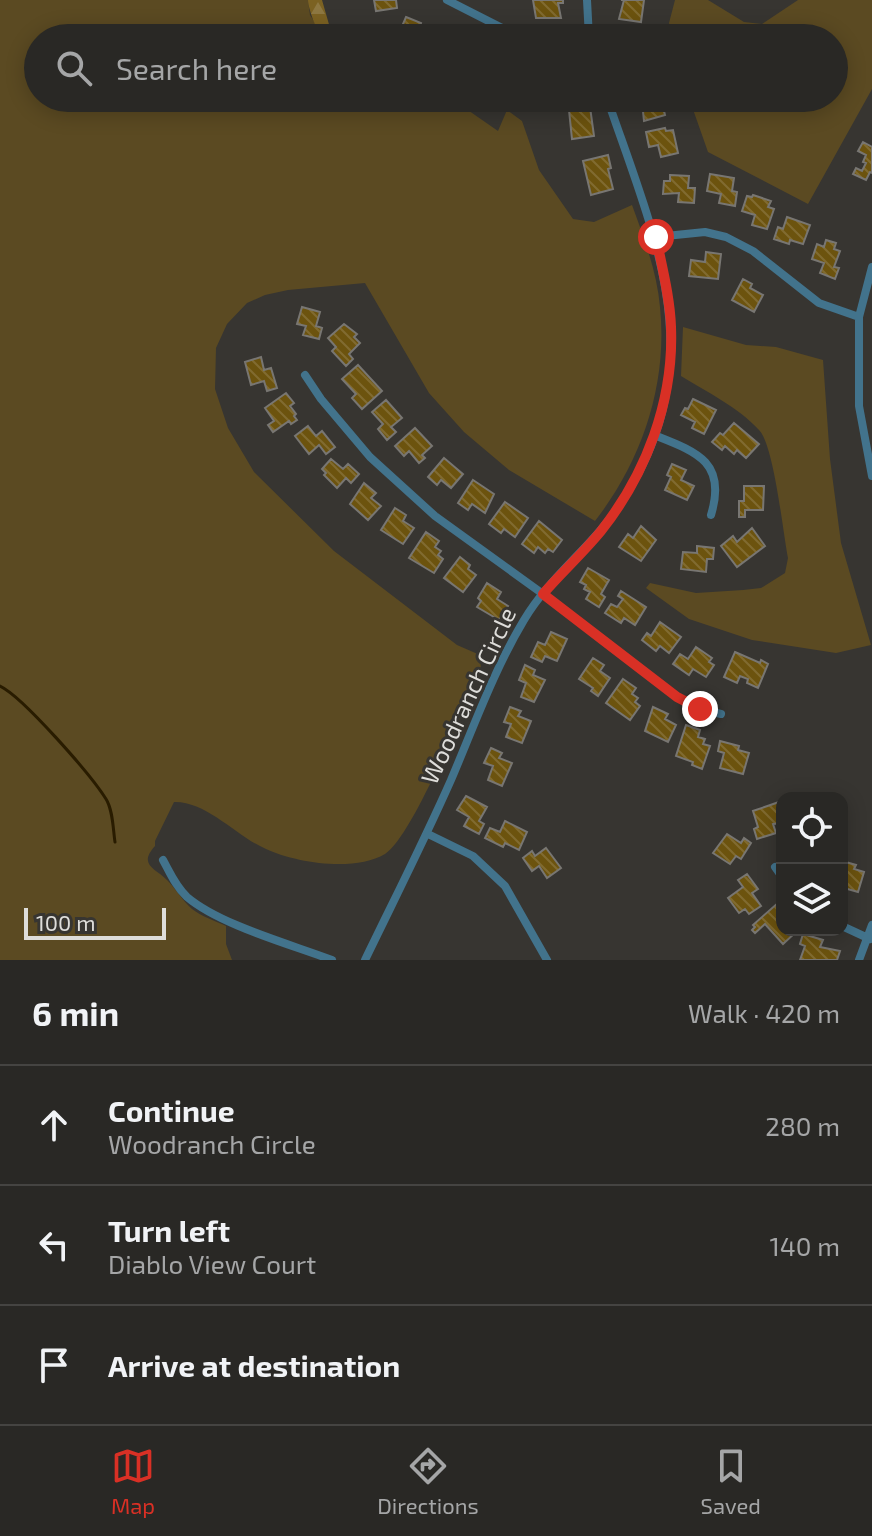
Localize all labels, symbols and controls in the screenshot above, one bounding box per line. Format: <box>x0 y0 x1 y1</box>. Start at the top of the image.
search box <box>24 24 848 112</box>
icon: search <box>52 46 96 90</box>
text: Search here <box>116 50 277 86</box>
route start <box>638 219 674 255</box>
street label: Woodranch Circle <box>414 602 521 788</box>
route end <box>682 691 718 727</box>
map controls <box>776 792 848 936</box>
button: locate <box>776 792 848 864</box>
button: layers <box>776 864 848 936</box>
scale bar <box>24 904 166 940</box>
text: 100 m <box>36 909 95 935</box>
text: 6 min <box>32 992 119 1033</box>
text: Walk · 420 m <box>688 997 840 1028</box>
text: Continue <box>108 1092 235 1128</box>
icon: ahead <box>32 1103 76 1147</box>
text: 280 m <box>765 1110 840 1141</box>
text: Woodranch Circle <box>108 1128 316 1159</box>
text: Turn left <box>108 1212 230 1248</box>
icon: left <box>32 1223 76 1267</box>
text: 140 m <box>769 1230 840 1261</box>
text: Diablo View Court <box>108 1248 316 1279</box>
icon: arrive <box>32 1343 76 1387</box>
text: Arrive at destination <box>108 1347 400 1383</box>
tab: Map <box>111 1444 155 1518</box>
tab: Directions <box>377 1444 479 1518</box>
tab: Saved <box>701 1444 761 1518</box>

